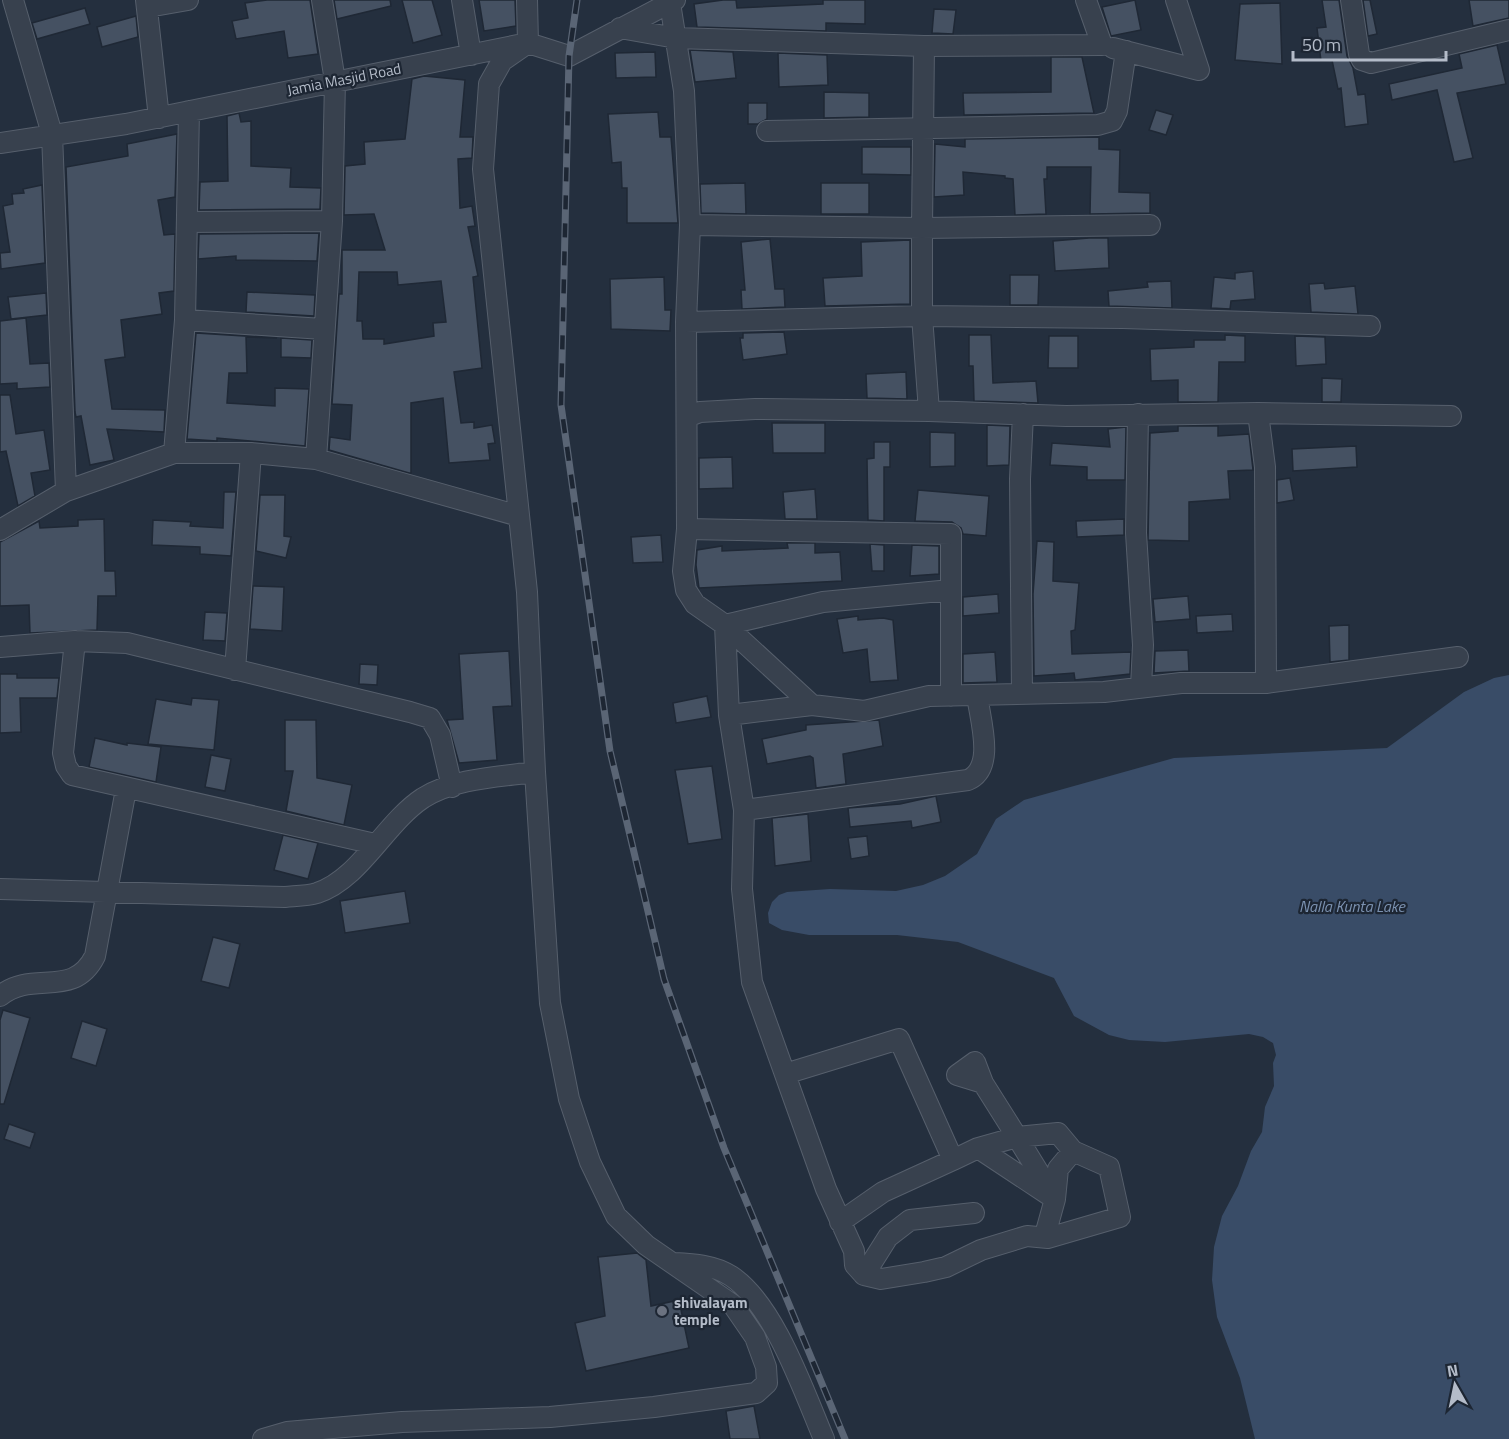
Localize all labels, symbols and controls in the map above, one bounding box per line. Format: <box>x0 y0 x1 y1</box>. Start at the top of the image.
scale bar <box>1293 24 1446 62</box>
text: 50 m <box>1302 31 1341 58</box>
street label: Jamia Masjid Road <box>285 57 403 101</box>
water label: Nalla Kunta Lake <box>1299 894 1407 918</box>
place label: shivalayam temple <box>674 1291 748 1331</box>
marker: shivalayam temple <box>655 1304 669 1318</box>
north arrow <box>1425 1355 1485 1415</box>
text: N <box>1445 1357 1460 1383</box>

